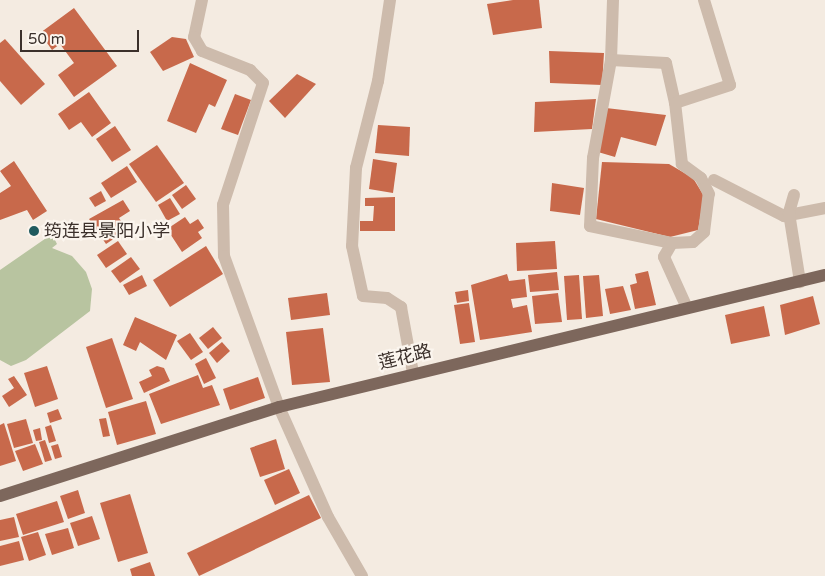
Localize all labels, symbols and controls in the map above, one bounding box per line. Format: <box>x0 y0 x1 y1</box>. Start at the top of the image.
scale bar <box>22 20 141 52</box>
text: 50 m <box>28 30 65 48</box>
place label: 筠连县景阳小学 <box>44 220 170 242</box>
marker: 筠连县景阳小学 <box>28 225 40 237</box>
street label: 莲花路 <box>376 340 434 374</box>

